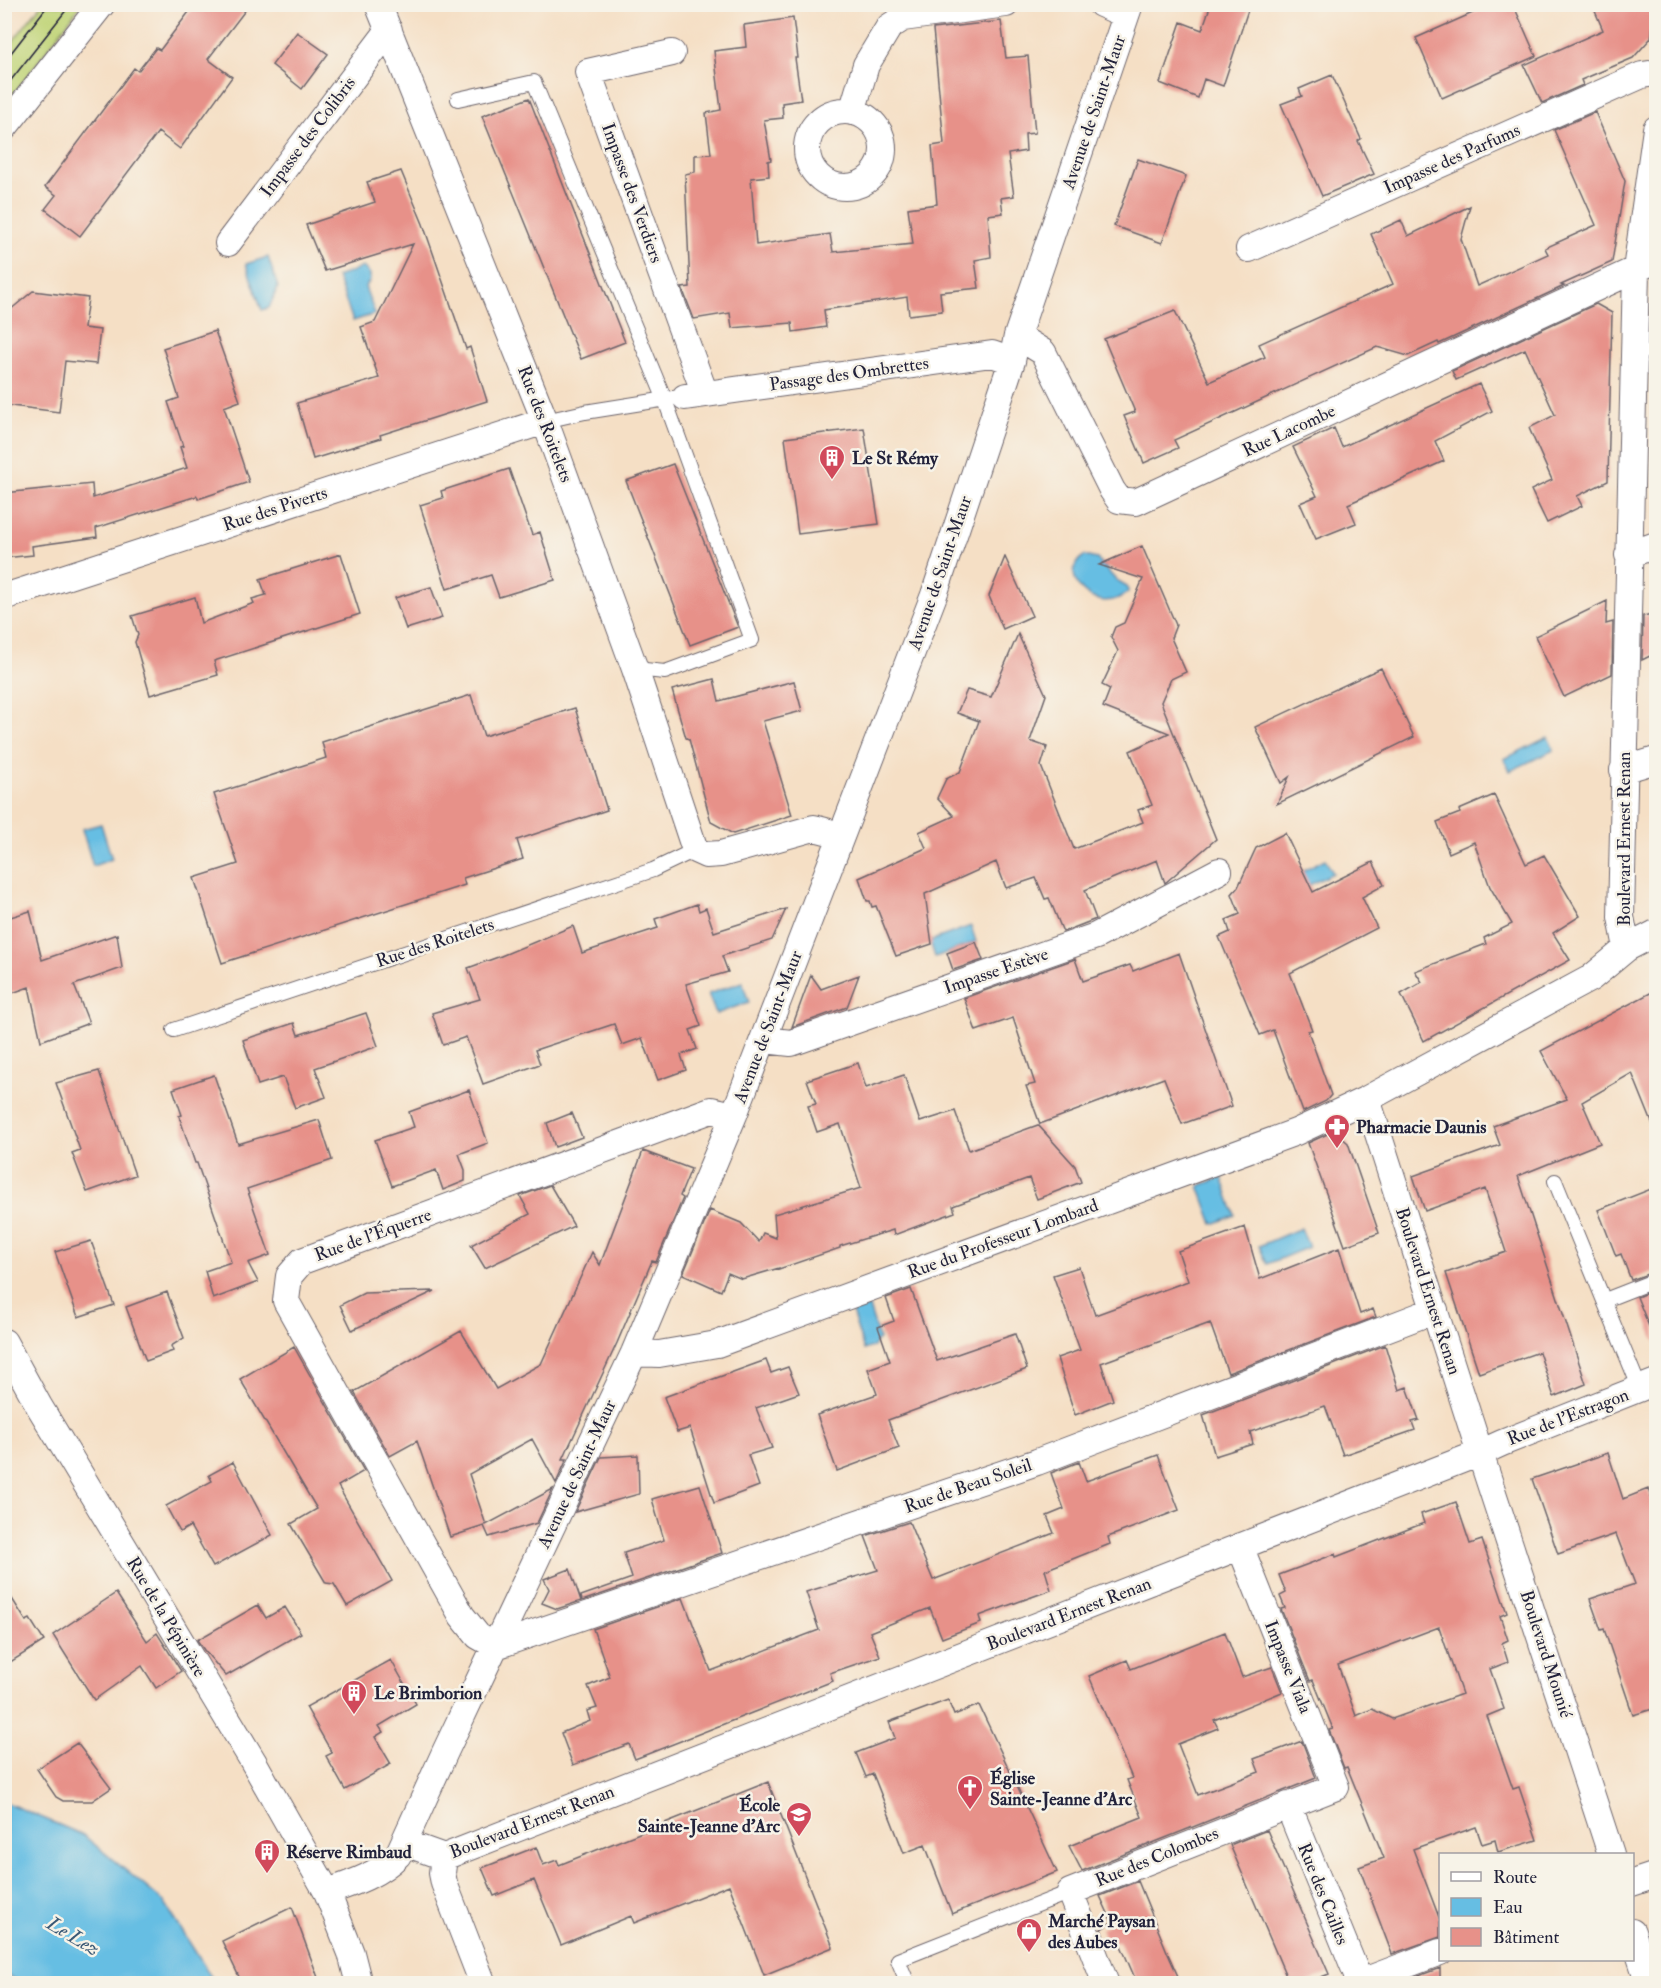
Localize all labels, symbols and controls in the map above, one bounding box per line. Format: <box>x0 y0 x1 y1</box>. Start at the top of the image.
street label: Avenue de Saint-Maur <box>1056 32 1131 193</box>
street label: Impasse des Colibris <box>255 72 361 202</box>
street label: Impasse des Parfums <box>1380 119 1524 199</box>
street label: Impasse des Verdiers <box>596 120 668 266</box>
street label: Passage des Ombrettes <box>768 351 930 397</box>
street label: Rue des Roitelets <box>512 362 578 486</box>
street label: Rue Lacombe <box>1239 399 1340 463</box>
building icon: Le St Rémy <box>817 443 847 481</box>
place label: Le St Rémy <box>852 447 939 470</box>
street label: Rue des Piverts <box>220 481 330 537</box>
street label: Avenue de Saint-Maur <box>902 493 977 654</box>
street label: Boulevard Ernest Renan <box>1613 752 1636 926</box>
street label: Rue des Roitelets <box>373 913 497 973</box>
street label: Impasse Estève <box>941 942 1052 1000</box>
street label: Avenue de Saint-Maur <box>728 947 808 1107</box>
pharmacy icon: Pharmacie Daunis <box>1322 1112 1352 1150</box>
place label: Pharmacie Daunis <box>1356 1116 1486 1139</box>
street label: Rue du Professeur Lombard <box>904 1194 1102 1284</box>
street label: Rue de l'Équerre <box>311 1203 435 1267</box>
street label: Boulevard Ernest Renan <box>1390 1204 1466 1378</box>
street label: Rue de l'Estragon <box>1504 1383 1632 1451</box>
street label: Avenue de Saint-Maur <box>532 1396 622 1553</box>
street label: Rue de Beau Soleil <box>901 1453 1035 1519</box>
street label: Rue de la Pépinière <box>121 1553 211 1682</box>
street label: Boulevard Ernest Renan <box>983 1572 1155 1656</box>
street label: Boulevard Mounié <box>1515 1587 1578 1721</box>
street label: Impasse Viala <box>1259 1617 1317 1717</box>
building icon: Le Brimborion <box>339 1678 369 1716</box>
place label: Le Brimborion <box>374 1682 483 1705</box>
place label: Église Sainte-Jeanne d'Arc <box>990 1766 1133 1811</box>
church icon: Église Sainte-Jeanne d'Arc <box>955 1773 985 1811</box>
street label: Boulevard Ernest Renan <box>446 1780 618 1864</box>
place label: École Sainte-Jeanne d'Arc <box>638 1793 781 1838</box>
school or university icon: École Sainte-Jeanne d'Arc <box>784 1800 814 1838</box>
street label: Rue des Colombes <box>1092 1822 1222 1892</box>
building icon: Réserve Rimbaud <box>252 1837 282 1875</box>
street label: Rue des Cailles <box>1292 1840 1354 1948</box>
place label: Réserve Rimbaud <box>286 1841 412 1864</box>
legend <box>1439 1853 1634 1961</box>
text: Route <box>1493 1866 1537 1889</box>
text: Eau <box>1493 1896 1523 1919</box>
water label: Le Lez <box>41 1910 104 1961</box>
place label: Marché Paysan des Aubes <box>1047 1910 1156 1954</box>
shop icon: Marché Paysan des Aubes <box>1014 1916 1044 1954</box>
text: Bâtiment <box>1493 1926 1559 1949</box>

